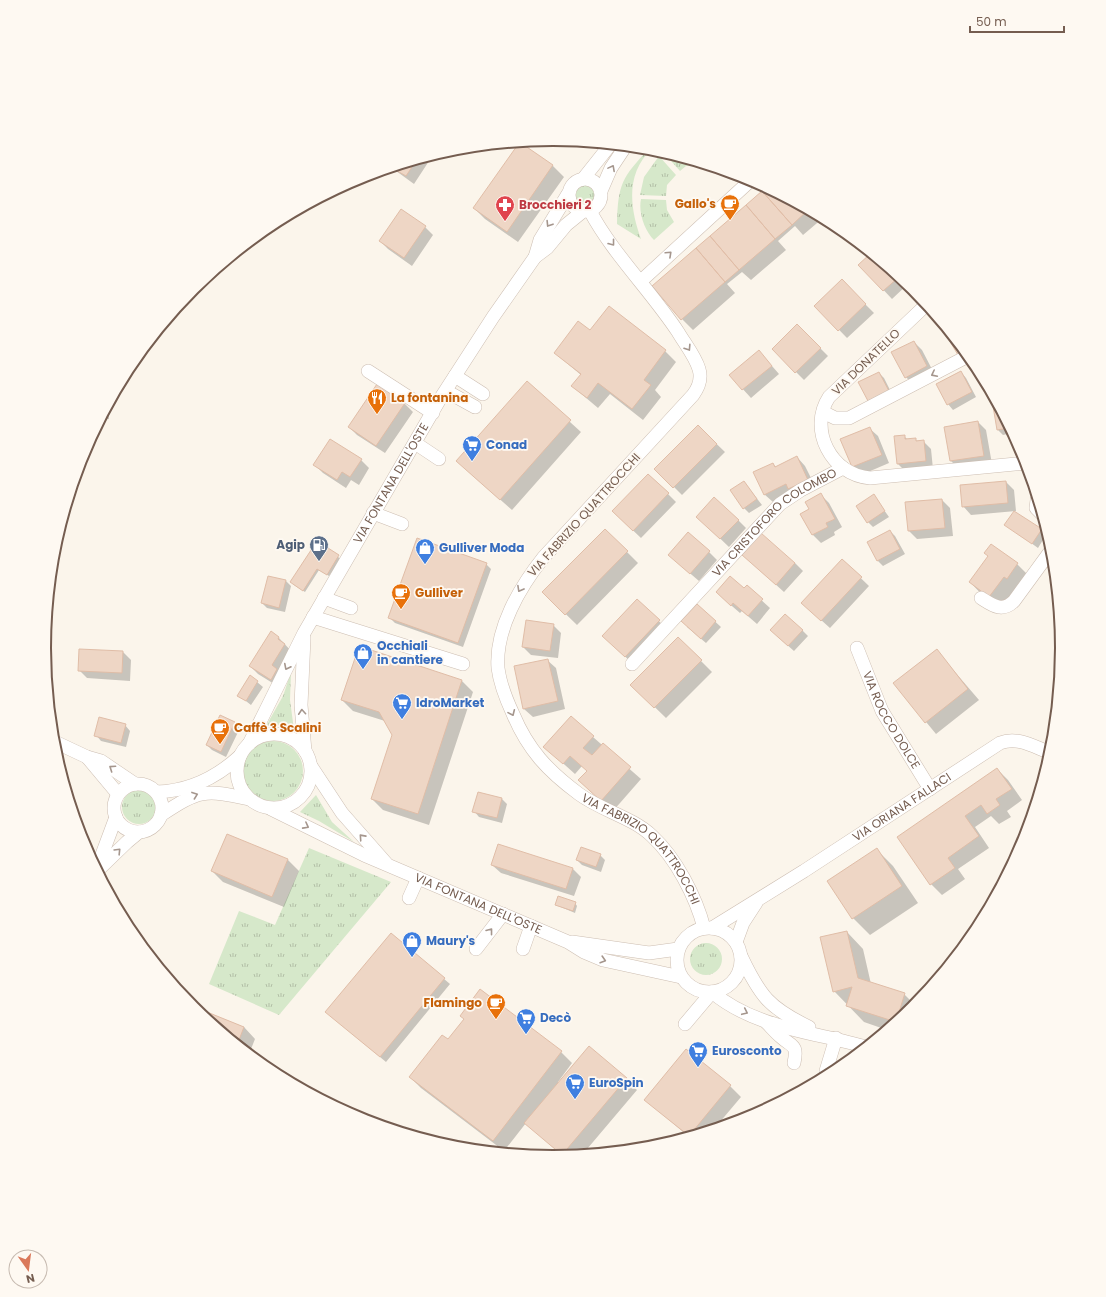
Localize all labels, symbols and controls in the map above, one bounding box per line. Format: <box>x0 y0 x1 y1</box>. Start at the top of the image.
scale bar <box>970 8 1064 34</box>
text: 50 m <box>976 13 1007 30</box>
one-way arrow <box>607 165 614 172</box>
cafe icon: Gallo's <box>719 193 741 221</box>
pharmacy icon: Brocchieri 2 <box>494 194 516 222</box>
place label: Gallo's <box>675 195 716 212</box>
place label: Brocchieri 2 <box>519 196 591 213</box>
one-way arrow <box>546 220 553 227</box>
one-way arrow <box>607 239 614 246</box>
one-way arrow <box>665 252 672 259</box>
street label: VIA DONATELLO <box>828 325 904 399</box>
one-way arrow <box>683 344 691 351</box>
one-way arrow <box>930 369 938 377</box>
restaurant icon: La fontanina <box>366 387 388 415</box>
place label: La fontanina <box>391 389 468 406</box>
street label: VIA FONTANA DELL'OSTE <box>349 420 432 546</box>
supermarket icon: Conad <box>461 434 483 462</box>
place label: Conad <box>486 436 527 453</box>
street label: VIA FABRIZIO QUATTROCCHI <box>523 449 644 580</box>
street label: VIA CRISTOFORO COLOMBO <box>708 464 839 580</box>
fuel station icon: Agip <box>308 534 330 562</box>
place label: Agip <box>276 536 305 553</box>
shop icon: Gulliver Moda <box>414 537 436 565</box>
place label: Gulliver Moda <box>439 539 524 556</box>
cafe icon: Gulliver <box>390 582 412 610</box>
place label: Gulliver <box>415 584 463 601</box>
one-way arrow <box>518 585 525 593</box>
place label: Occhiali in cantiere <box>377 637 444 668</box>
shop icon: Occhiali in cantiere <box>352 642 374 670</box>
one-way arrow <box>284 663 292 671</box>
street label: VIA ROCCO DOLCE <box>859 668 925 772</box>
supermarket icon: IdroMarket <box>391 692 413 720</box>
place label: IdroMarket <box>416 694 485 711</box>
one-way arrow <box>297 709 306 715</box>
one-way arrow <box>507 709 515 717</box>
cafe icon: Caffè 3 Scalini <box>209 717 231 745</box>
place label: Caffè 3 Scalini <box>234 719 321 736</box>
one-way arrow <box>110 766 117 773</box>
street label: VIA ORIANA FALLACI <box>849 768 954 845</box>
street label: VIA FABRIZIO QUATTROCCHI <box>578 789 704 907</box>
one-way arrow <box>191 792 198 800</box>
one-way arrow <box>302 821 310 828</box>
one-way arrow <box>360 834 367 842</box>
one-way arrow <box>113 848 121 856</box>
street label: VIA FONTANA DELL'OSTE <box>412 869 545 938</box>
one-way arrow <box>485 929 492 936</box>
shop icon: Maury's <box>401 930 423 958</box>
place label: Maury's <box>426 932 476 949</box>
one-way arrow <box>599 955 606 964</box>
cafe icon: Flamingo <box>485 992 507 1020</box>
place label: Flamingo <box>424 994 482 1011</box>
supermarket icon: Decò <box>515 1007 537 1035</box>
one-way arrow <box>740 1007 748 1015</box>
place label: Decò <box>540 1009 571 1026</box>
supermarket icon: Eurosconto <box>687 1040 709 1068</box>
place label: Eurosconto <box>712 1042 782 1059</box>
supermarket icon: EuroSpin <box>564 1072 586 1100</box>
place label: EuroSpin <box>589 1074 644 1091</box>
north arrow <box>8 1249 48 1289</box>
text: N <box>24 1270 36 1287</box>

